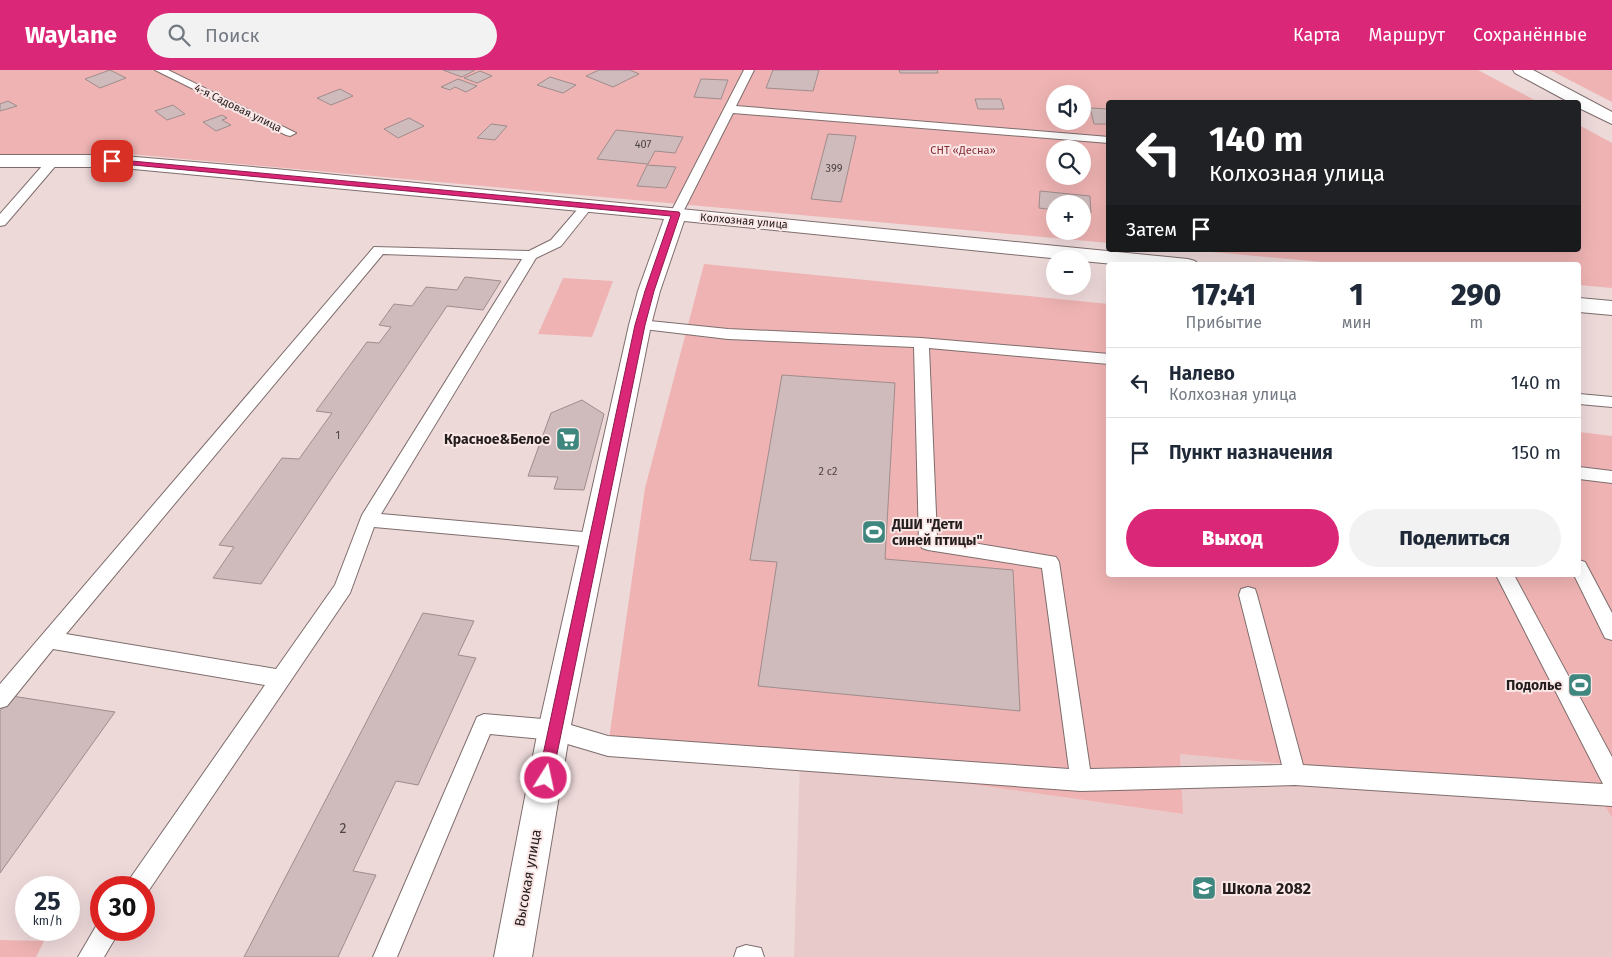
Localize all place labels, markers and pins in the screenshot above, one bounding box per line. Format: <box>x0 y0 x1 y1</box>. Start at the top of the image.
pin <box>91 140 133 182</box>
supermarket icon: Красное&Белое <box>555 426 581 452</box>
place label: Красное&Белое <box>444 431 550 448</box>
place label: ДШИ "Дети синей птицы" <box>891 516 983 549</box>
sports icon: ДШИ "Дети синей птицы" <box>861 519 887 545</box>
sports icon: Подолье <box>1567 672 1593 698</box>
place label: Подолье <box>1506 677 1562 694</box>
school or university icon: Школа 2082 <box>1191 875 1217 901</box>
place label: Школа 2082 <box>1222 879 1311 898</box>

